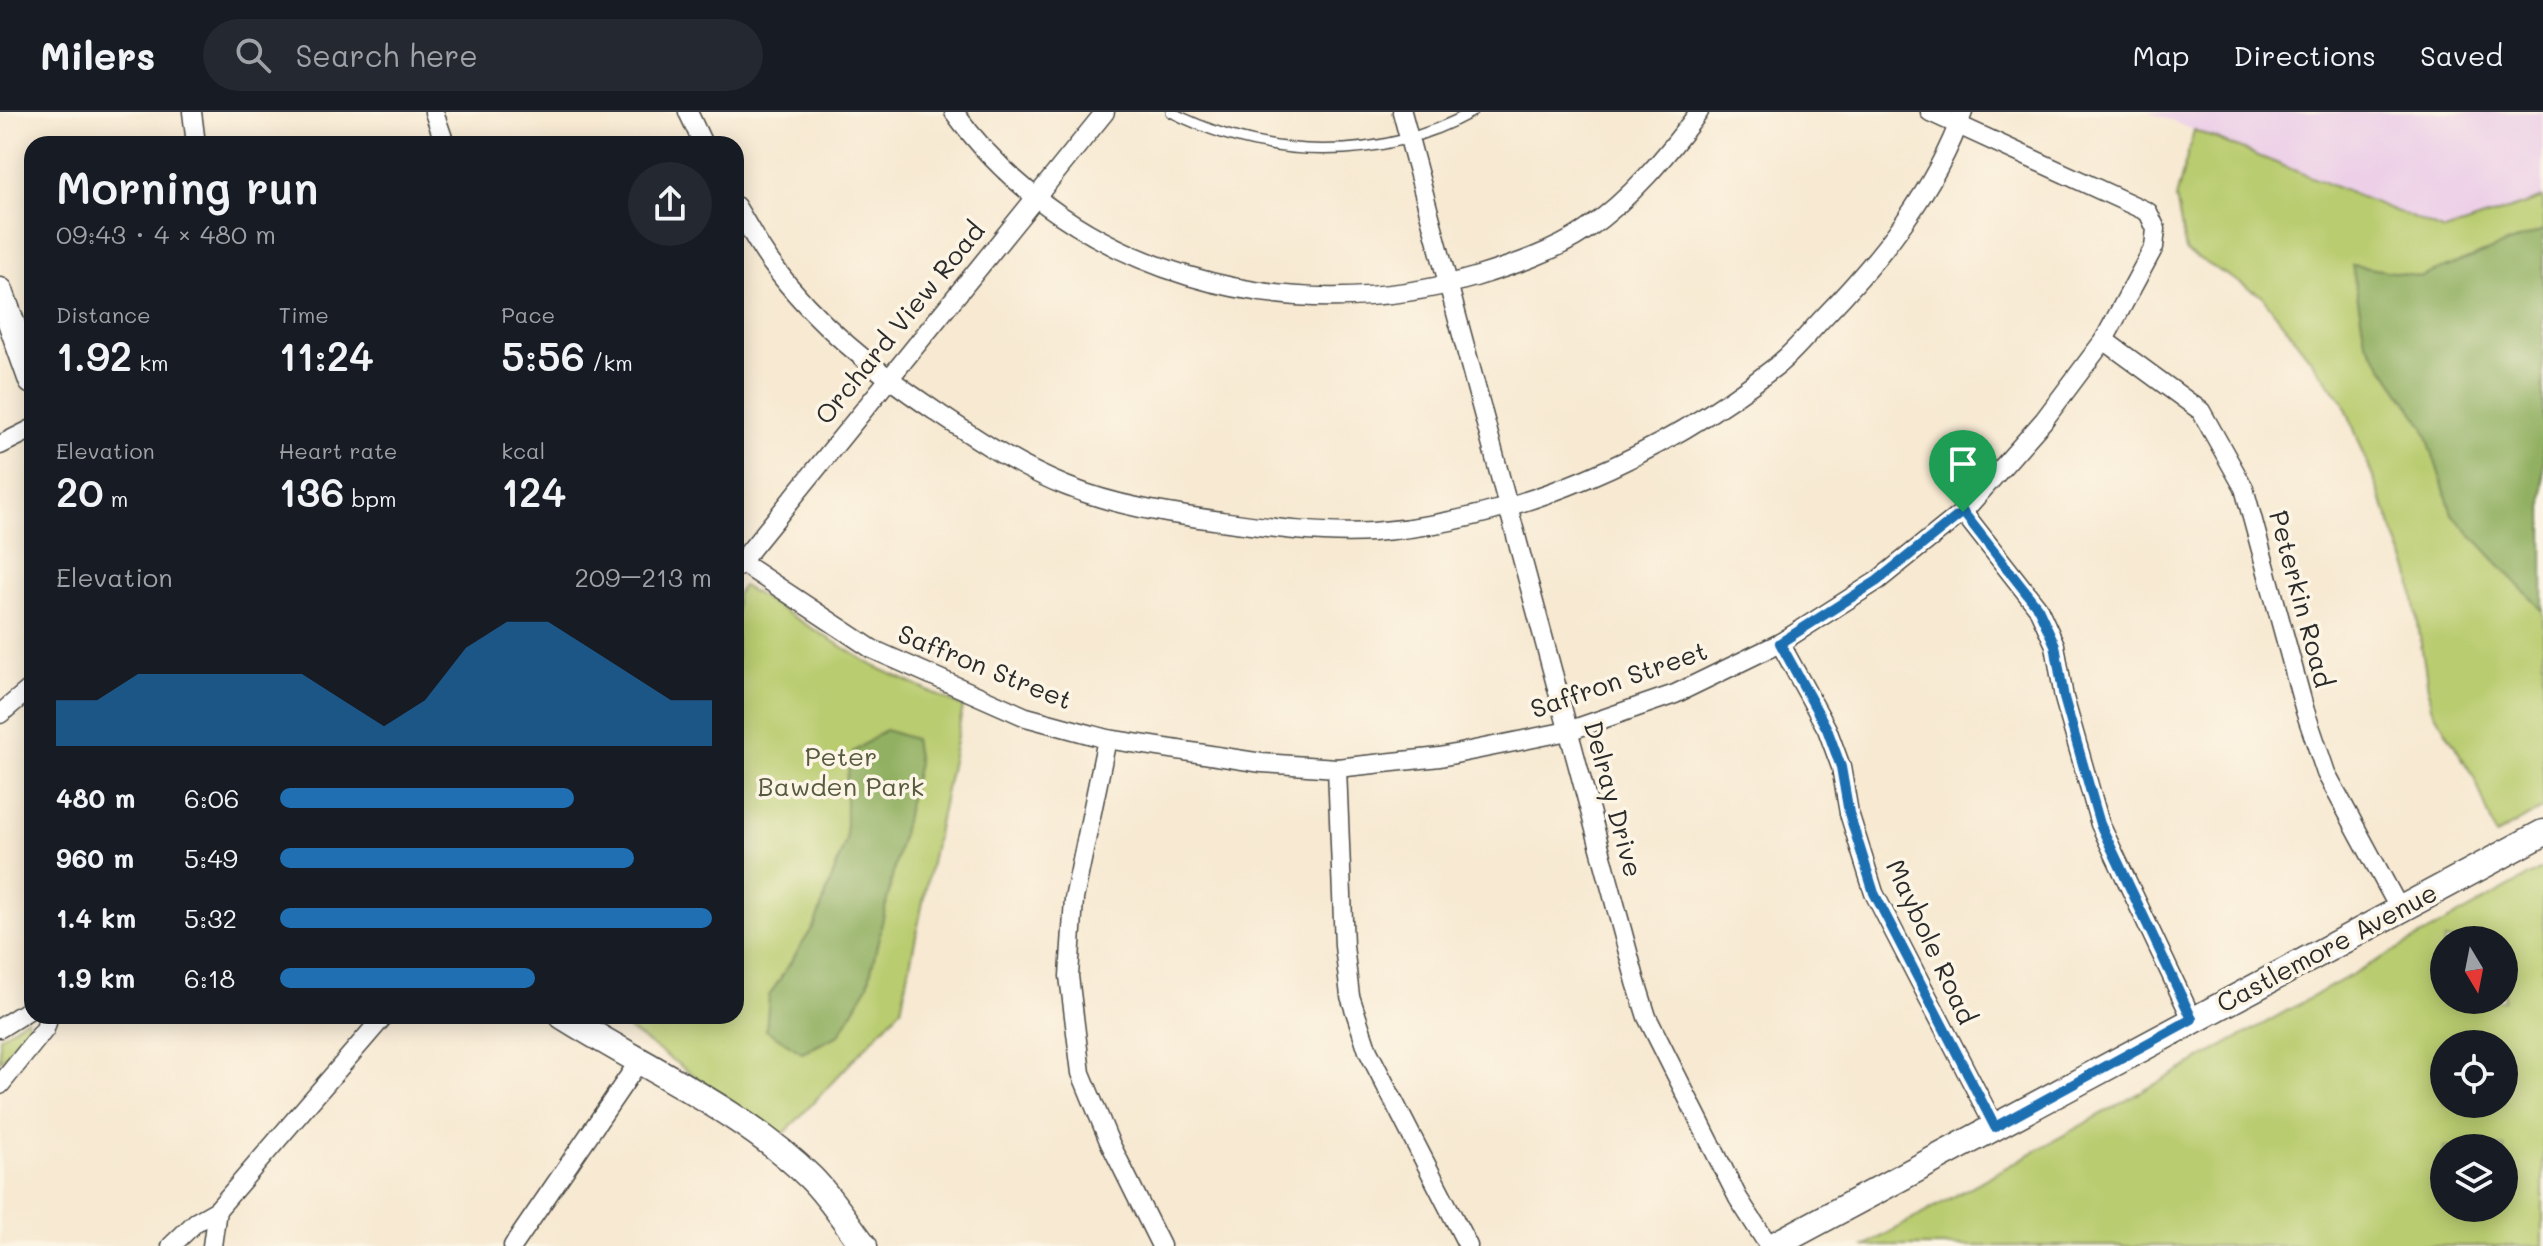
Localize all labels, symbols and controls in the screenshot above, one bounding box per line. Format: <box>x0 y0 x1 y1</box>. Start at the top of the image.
search box <box>203 19 763 91</box>
text: Milers <box>40 30 155 80</box>
icon: search <box>231 33 275 77</box>
text: Search here <box>295 35 478 75</box>
text: Map <box>2133 37 2190 73</box>
text: Directions <box>2234 37 2376 73</box>
text: Saved <box>2420 37 2503 73</box>
text: Morning run <box>56 158 319 215</box>
button: share <box>628 162 712 246</box>
street label: Orchard View Road <box>807 214 992 431</box>
text: 09:43 · 4 × 480 m <box>56 217 276 251</box>
text: Distance <box>56 300 151 329</box>
text: Time <box>279 300 329 329</box>
text: Pace <box>501 300 555 329</box>
text: 1.92 <box>56 329 132 381</box>
text: 11:24 <box>279 329 374 381</box>
text: 5:56 <box>501 329 585 381</box>
text: km <box>132 348 168 377</box>
text: /km <box>585 348 633 377</box>
pin <box>1929 430 1997 512</box>
text: Elevation <box>56 436 155 465</box>
text: Heart rate <box>279 436 397 465</box>
text: kcal <box>501 436 545 465</box>
icon: arrive <box>1941 442 1985 486</box>
text: 20 <box>56 465 104 517</box>
text: 136 <box>279 465 344 517</box>
text: 124 <box>501 465 566 517</box>
text: m <box>104 484 128 513</box>
text: bpm <box>344 484 397 513</box>
street label: Peterkin Road <box>2262 507 2342 691</box>
text: Elevation <box>56 560 173 594</box>
text: 209–213 m <box>574 560 712 594</box>
street label: Saffron Street <box>893 616 1078 716</box>
street label: Saffron Street <box>1526 633 1712 725</box>
street label: Delray Drive <box>1577 717 1651 881</box>
park label: Peter Bawden Park <box>758 739 924 803</box>
text: 480 m <box>56 781 135 815</box>
text: 6:06 <box>184 781 240 815</box>
text: 960 m <box>56 841 134 875</box>
text: 5:49 <box>184 841 238 875</box>
street label: Maybole Road <box>1879 854 1985 1030</box>
street label: Castlemore Avenue <box>2210 875 2443 1020</box>
text: 1.4 km <box>56 901 136 935</box>
text: 5:32 <box>184 901 237 935</box>
north arrow <box>2430 926 2518 1014</box>
map controls <box>2430 926 2518 1222</box>
text: 1.9 km <box>56 961 135 995</box>
text: 6:18 <box>184 961 235 995</box>
button: locate <box>2430 1030 2518 1118</box>
button: layers <box>2430 1134 2518 1222</box>

